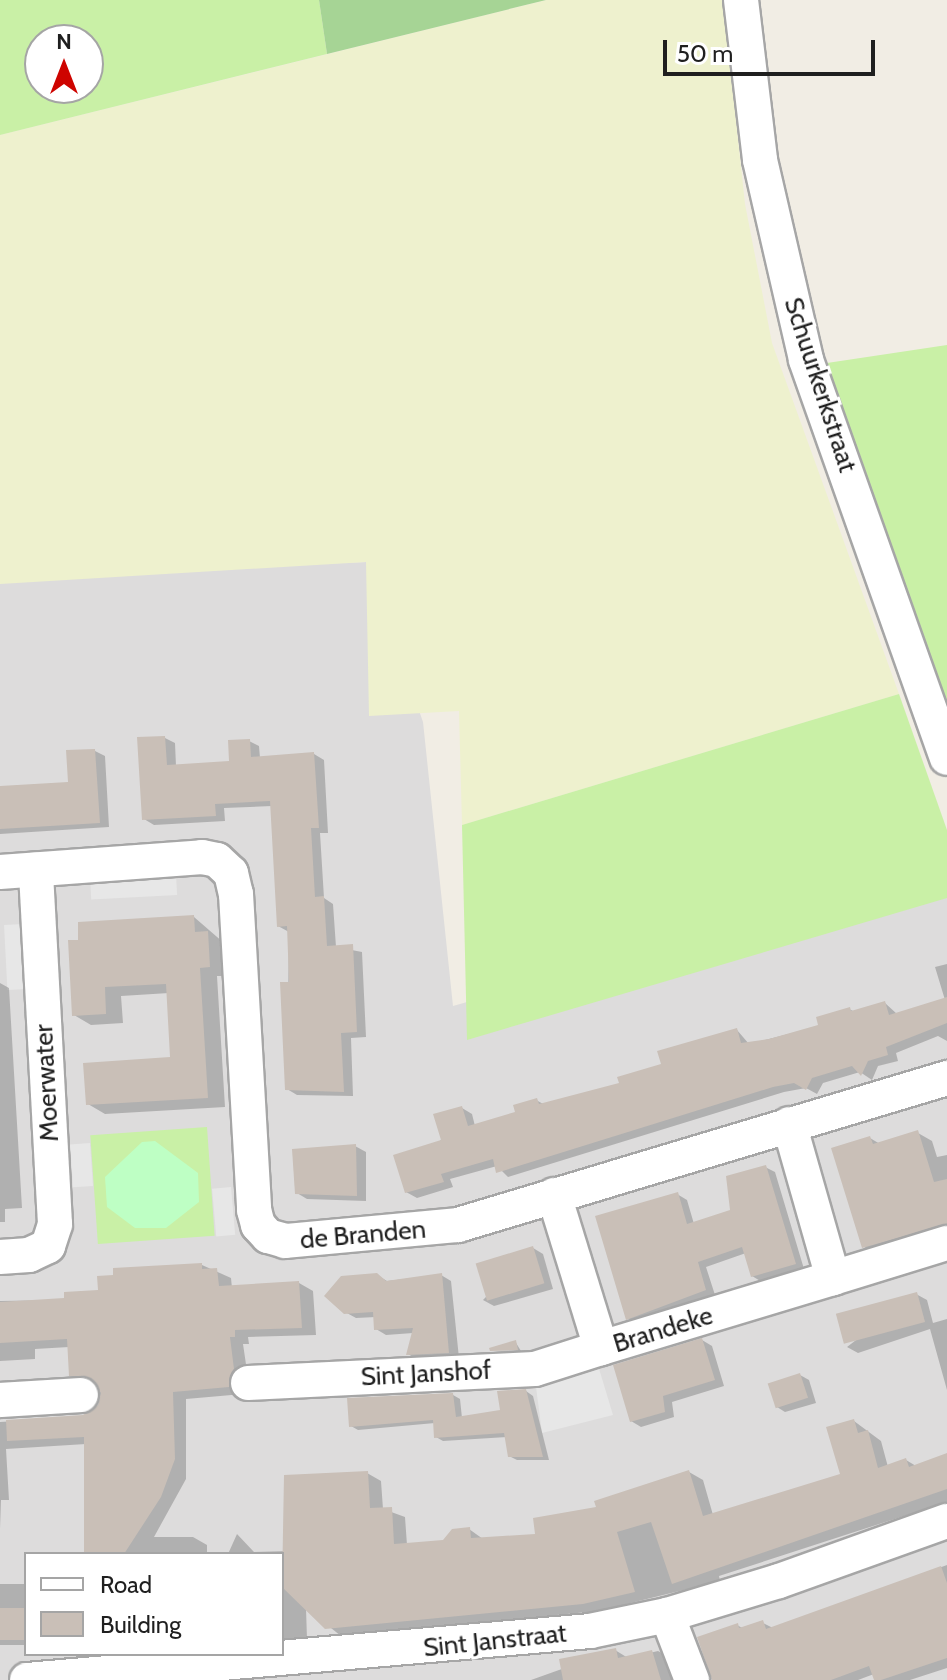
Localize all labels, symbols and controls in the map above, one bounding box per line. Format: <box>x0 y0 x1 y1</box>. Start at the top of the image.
north arrow <box>24 24 104 104</box>
scale bar <box>667 24 879 74</box>
text: N <box>56 28 72 55</box>
text: 50 m <box>677 39 733 68</box>
street label: Schuurkerkstraat <box>777 294 863 476</box>
street label: Moerwater <box>28 1023 66 1143</box>
street label: de Branden <box>299 1214 427 1256</box>
street label: Brandeke <box>609 1300 717 1360</box>
street label: Sint Janshof <box>360 1355 492 1393</box>
legend <box>24 1552 284 1656</box>
text: Road <box>100 1570 152 1599</box>
text: Building <box>100 1610 181 1639</box>
street label: Sint Janstraat <box>422 1618 568 1664</box>

